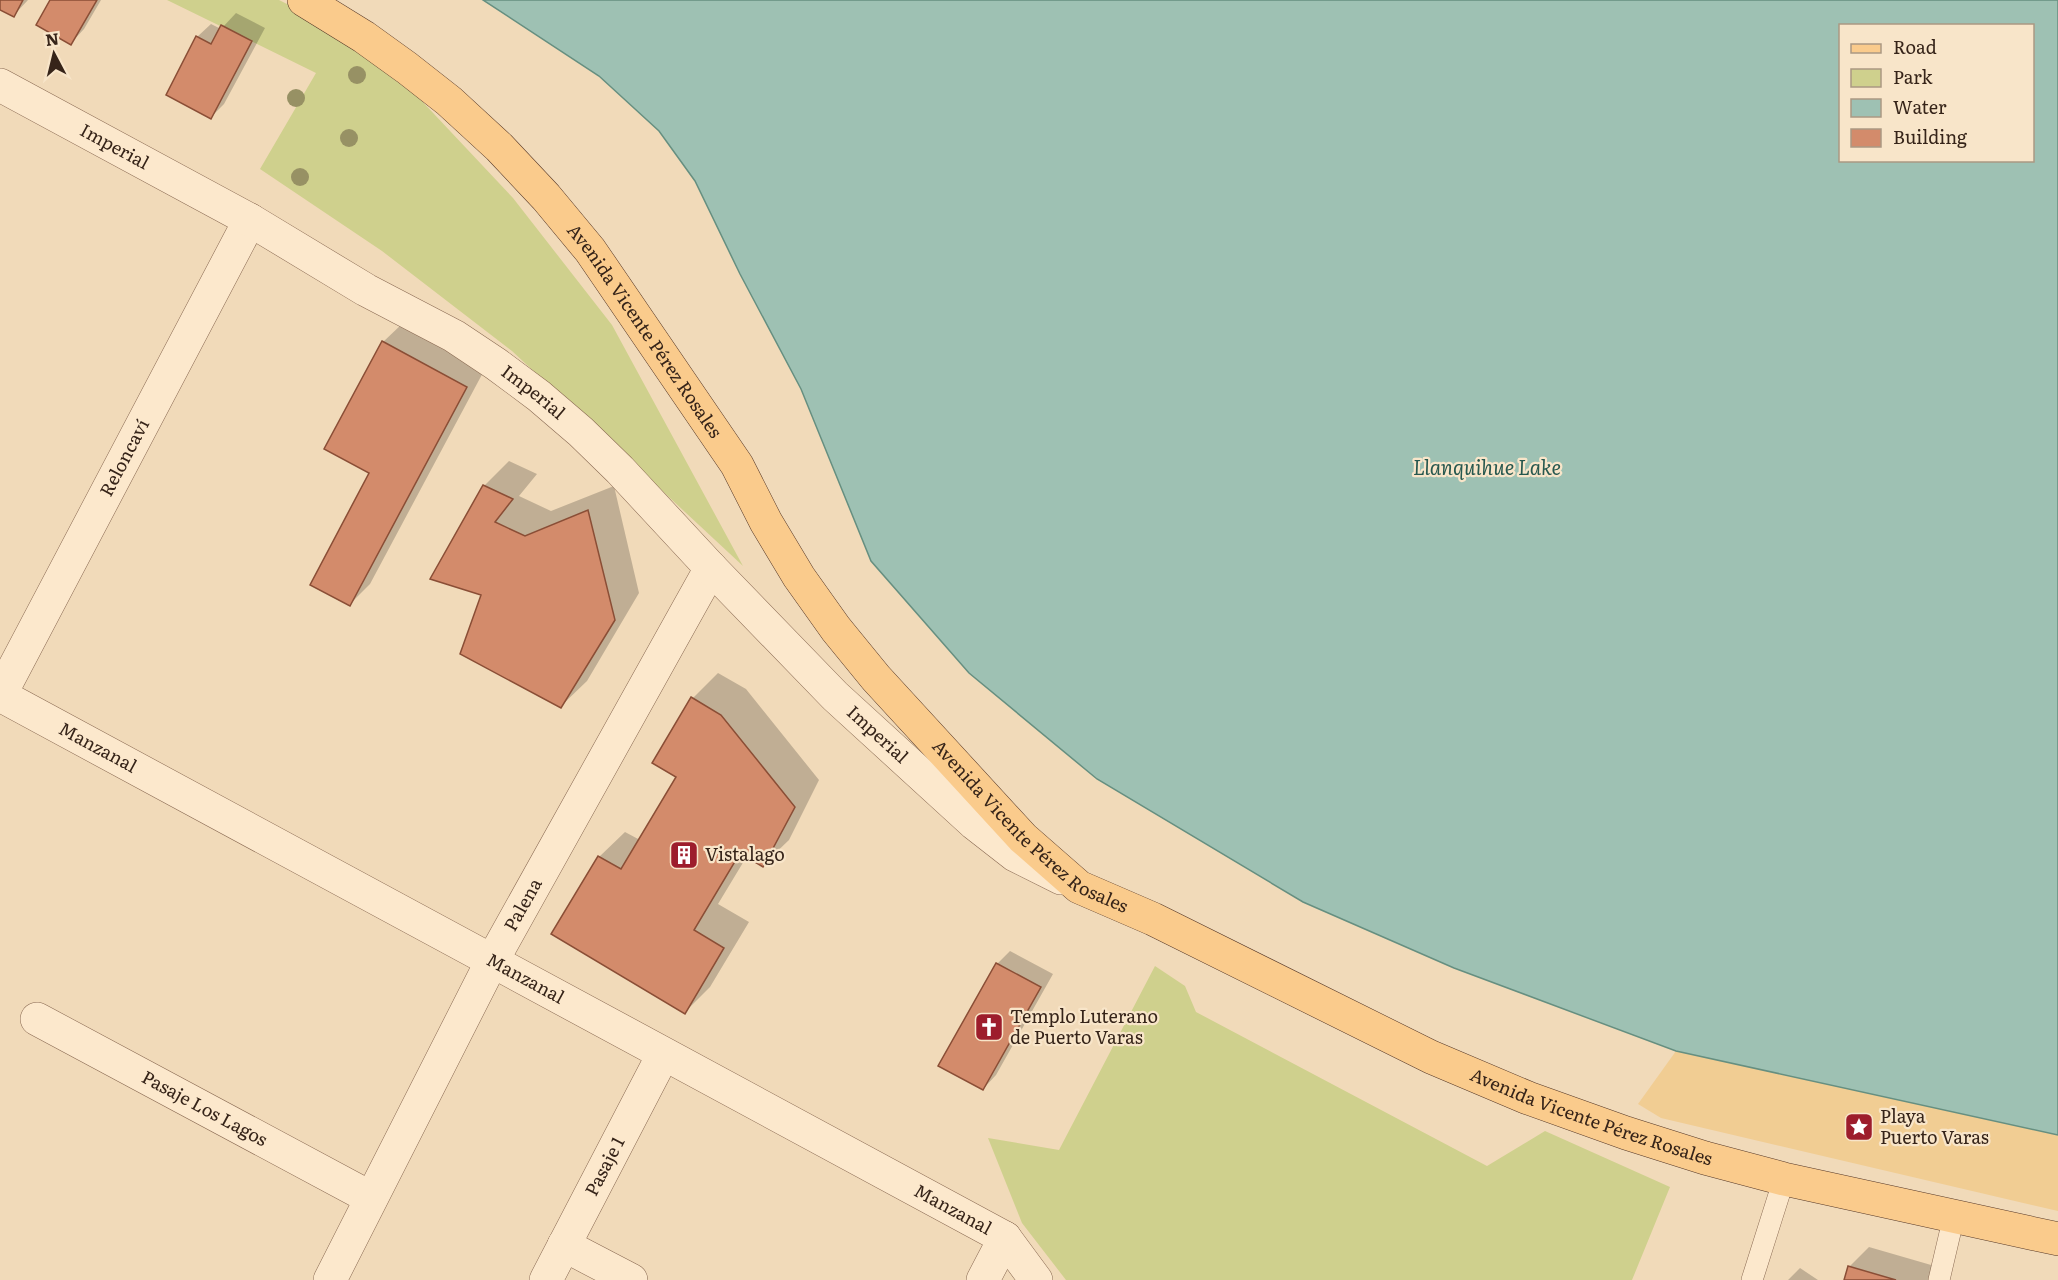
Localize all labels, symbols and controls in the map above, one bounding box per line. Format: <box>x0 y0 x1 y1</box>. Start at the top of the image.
north arrow <box>24 24 84 84</box>
legend <box>1839 24 2034 162</box>
text: N <box>44 25 60 51</box>
text: Road <box>1893 33 1937 60</box>
text: Park <box>1893 63 1934 90</box>
text: Water <box>1893 93 1947 120</box>
street label: Imperial <box>76 116 155 175</box>
text: Building <box>1893 123 1968 150</box>
street label: Avenida Vicente Pérez Rosales <box>561 217 730 443</box>
street label: Imperial <box>496 357 572 425</box>
street label: Reloncaví <box>92 414 155 501</box>
water label: Llanquihue Lake <box>1413 451 1561 481</box>
street label: Imperial <box>841 698 915 769</box>
street label: Manzanal <box>55 714 142 779</box>
street label: Avenida Vicente Pérez Rosales <box>927 733 1133 919</box>
building icon: Vistalago <box>668 839 700 871</box>
place label: Vistalago <box>705 840 785 867</box>
street label: Palena <box>496 872 548 936</box>
street label: Manzanal <box>482 945 570 1010</box>
place label: Templo Luterano de Puerto Varas <box>1010 1002 1158 1050</box>
church icon: Templo Luterano de Puerto Varas <box>973 1011 1005 1043</box>
street label: Avenida Vicente Pérez Rosales <box>1466 1060 1716 1171</box>
street label: Pasaje Los Lagos <box>137 1063 273 1152</box>
place label: Playa Puerto Varas <box>1880 1102 1989 1150</box>
place icon: Playa Puerto Varas <box>1843 1111 1875 1143</box>
street label: Pasaje 1 <box>577 1131 630 1200</box>
street label: Manzanal <box>910 1176 997 1241</box>

